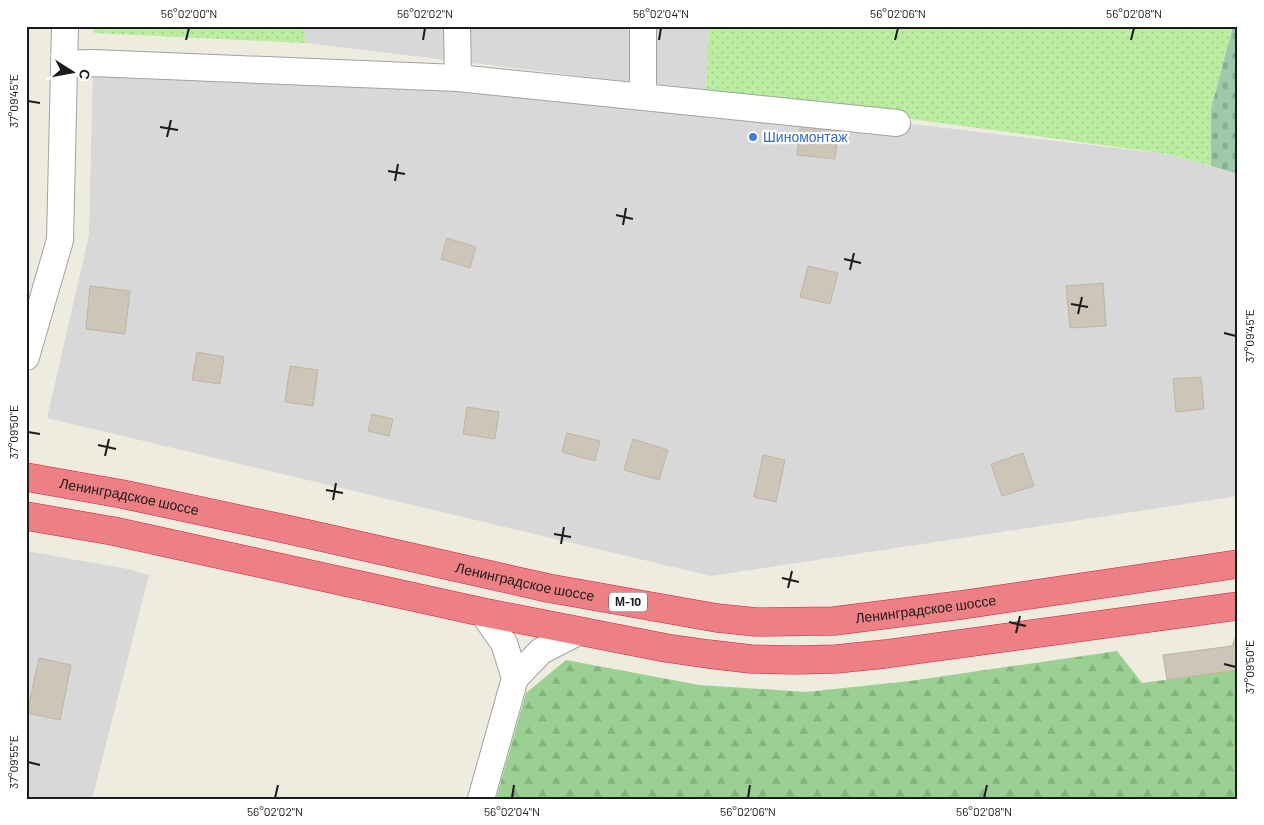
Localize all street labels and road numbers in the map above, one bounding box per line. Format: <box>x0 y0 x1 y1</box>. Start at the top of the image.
street label: Ленинградское шоссе <box>58 474 201 518</box>
street label: Ленинградское шоссе <box>454 558 596 604</box>
street label: Ленинградское шоссе <box>854 591 997 626</box>
road number: М-10 <box>609 592 647 612</box>

